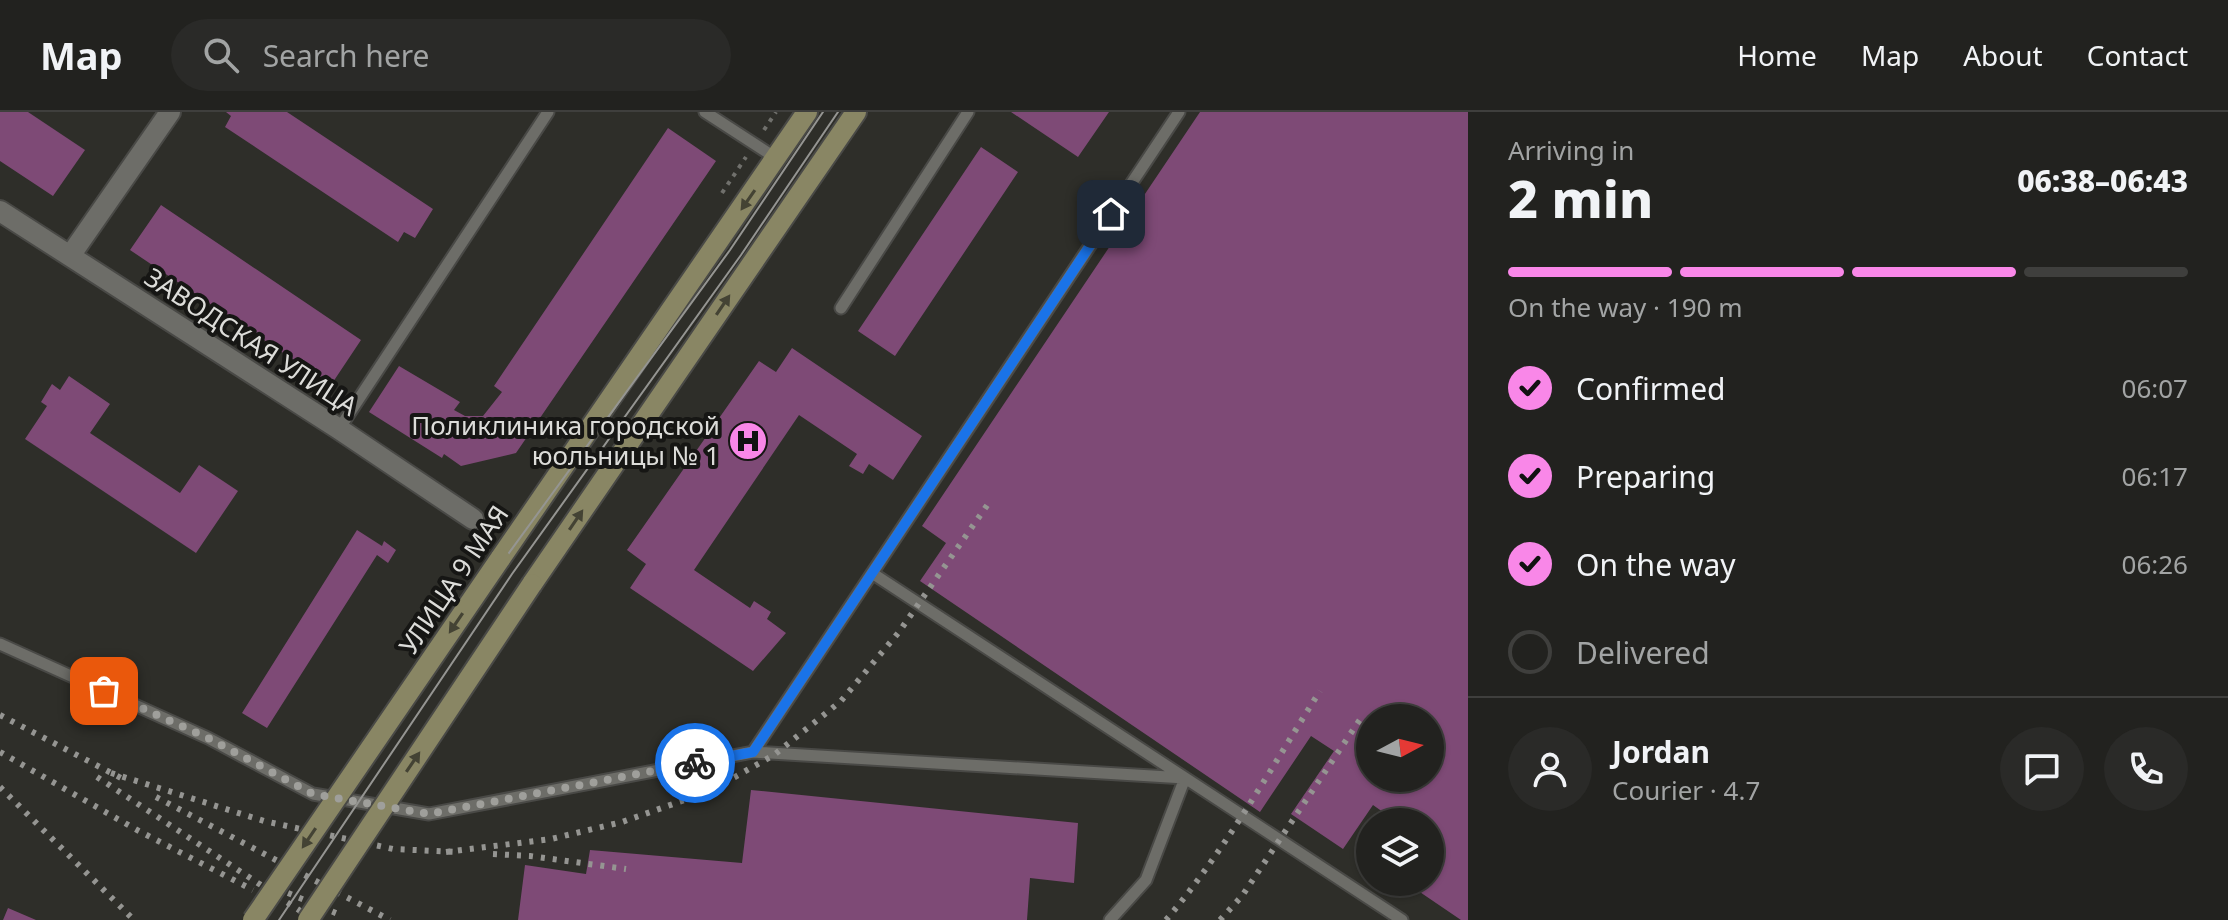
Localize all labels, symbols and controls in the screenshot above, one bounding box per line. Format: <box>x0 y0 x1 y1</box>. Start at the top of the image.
search box <box>171 19 731 91</box>
text: Map <box>40 29 123 81</box>
icon: search <box>199 33 243 77</box>
text: Search here <box>263 35 430 76</box>
text: Home <box>1737 36 1817 74</box>
text: Map <box>1861 36 1919 74</box>
text: About <box>1963 36 2043 74</box>
text: Contact <box>2087 36 2188 74</box>
text: Arriving in <box>1508 132 1634 168</box>
text: 06:38–06:43 <box>2017 160 2188 201</box>
text: 2 min <box>1508 162 1653 233</box>
pin <box>1077 180 1145 248</box>
one-way arrow <box>741 189 756 210</box>
icon: home <box>1089 192 1133 236</box>
street label: ЗАВОДСКАЯ УЛИЦА <box>138 259 365 424</box>
text: On the way · 190 m <box>1508 289 1742 325</box>
one-way arrow <box>715 295 730 316</box>
icon: check <box>1508 366 1552 410</box>
text: Confirmed <box>1576 368 1726 409</box>
text: 06:07 <box>2122 370 2188 406</box>
place label: Поликлиника городской юольницы № 1 <box>411 407 720 473</box>
hospital icon: Поликлиника городской юольницы № 1 <box>727 420 769 462</box>
icon: check <box>1508 454 1552 498</box>
text: Preparing <box>1576 456 1715 497</box>
text: 06:17 <box>2122 458 2188 494</box>
street label: УЛИЦА 9 МАЯ <box>390 498 516 661</box>
one-way arrow <box>568 509 583 530</box>
icon: check <box>1508 542 1552 586</box>
text: On the way <box>1576 544 1736 585</box>
text: 06:26 <box>2122 546 2188 582</box>
one-way arrow <box>449 613 464 634</box>
text: Delivered <box>1576 632 1710 673</box>
pin <box>70 657 138 725</box>
icon: bag <box>82 669 126 713</box>
north arrow <box>1356 704 1444 792</box>
map controls <box>1356 704 1444 896</box>
courier <box>655 723 735 803</box>
button: person <box>1508 727 1592 811</box>
button: chat <box>2000 727 2084 811</box>
button: phone <box>2104 727 2188 811</box>
text: Jordan <box>1612 731 1710 772</box>
icon: bike <box>673 741 717 785</box>
one-way arrow <box>406 751 420 773</box>
text: Courier · 4.7 <box>1612 772 1760 808</box>
button: layers <box>1356 808 1444 896</box>
one-way arrow <box>302 827 317 848</box>

